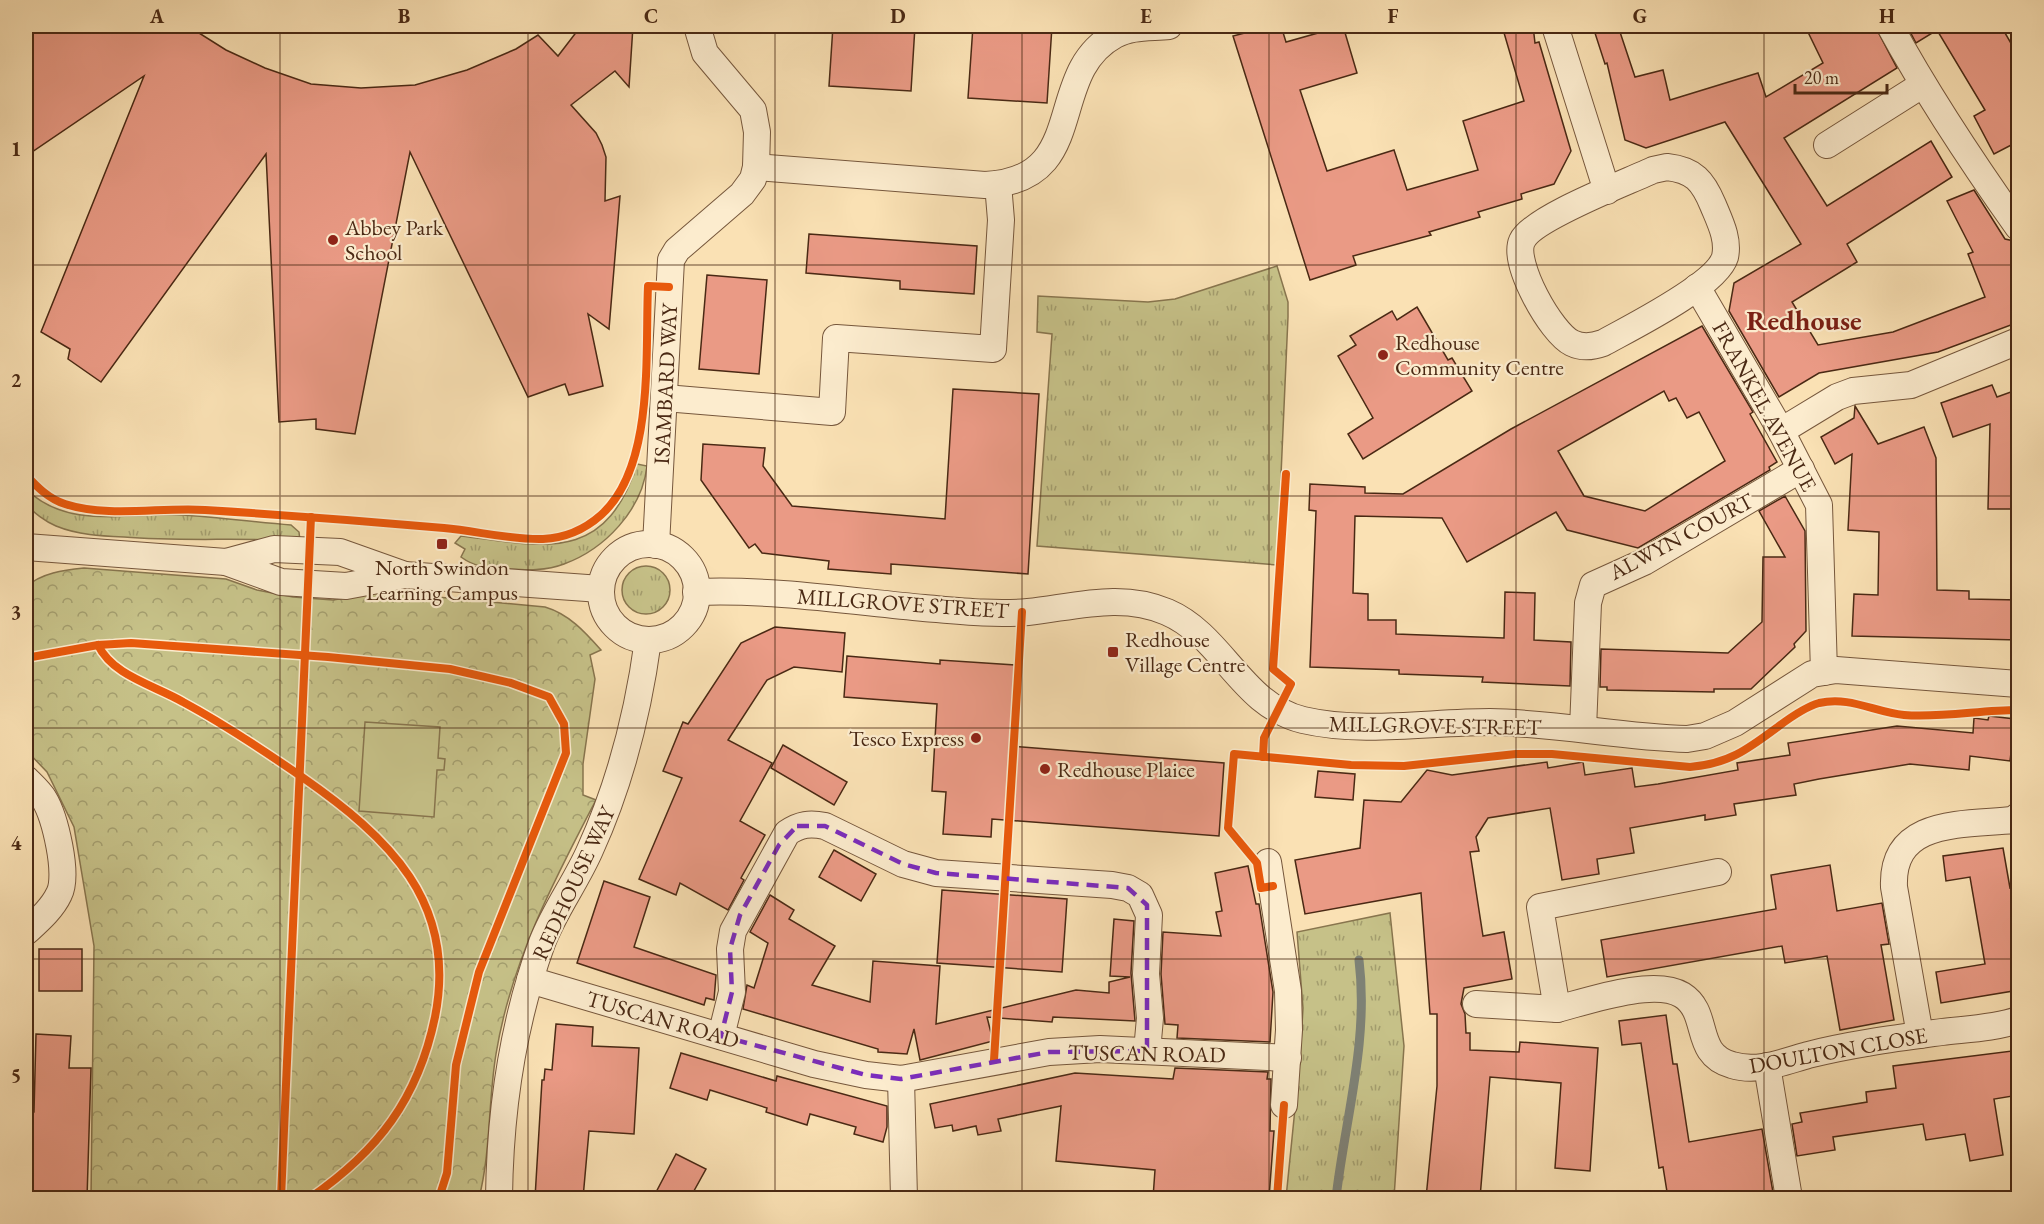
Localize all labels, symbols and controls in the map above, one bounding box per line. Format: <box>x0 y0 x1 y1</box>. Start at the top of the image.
text: A <box>149 3 165 29</box>
text: B <box>398 3 410 29</box>
text: C <box>644 3 658 29</box>
text: D <box>890 3 906 29</box>
text: E <box>1140 3 1152 29</box>
text: F <box>1388 3 1399 29</box>
text: G <box>1633 3 1647 29</box>
text: H <box>1879 3 1895 29</box>
scale bar <box>1795 57 1886 95</box>
text: 20 m <box>1804 66 1839 89</box>
text: 1 <box>11 136 21 162</box>
place label: Abbey Park School <box>344 213 444 267</box>
marker: Abbey Park School <box>326 233 340 247</box>
street label: ISAMBARD WAY <box>647 302 684 465</box>
district label: Redhouse <box>1746 302 1862 338</box>
street label: FRANKEL AVENUE <box>1706 316 1823 497</box>
place label: Redhouse Community Centre <box>1395 328 1564 382</box>
marker: Redhouse Community Centre <box>1376 348 1390 362</box>
text: 2 <box>11 367 22 393</box>
street label: ALWYN COURT <box>1603 486 1759 587</box>
marker: North Swindon Learning Campus <box>435 537 449 551</box>
place label: North Swindon Learning Campus <box>366 553 518 607</box>
street label: MILLGROVE STREET <box>796 582 1010 625</box>
text: 3 <box>11 599 21 625</box>
place label: Redhouse Village Centre <box>1125 625 1246 679</box>
marker: Redhouse Village Centre <box>1106 645 1120 659</box>
street label: MILLGROVE STREET <box>1328 709 1542 742</box>
place label: Tesco Express <box>849 724 964 753</box>
marker: Tesco Express <box>969 731 983 745</box>
place label: Redhouse Plaice <box>1057 755 1195 784</box>
marker: Redhouse Plaice <box>1038 762 1052 776</box>
street label: REDHOUSE WAY <box>525 801 622 965</box>
text: 4 <box>11 830 22 856</box>
street label: TUSCAN ROAD <box>583 984 743 1055</box>
street label: DOULTON CLOSE <box>1747 1021 1930 1080</box>
street label: TUSCAN ROAD <box>1068 1038 1226 1069</box>
text: 5 <box>11 1062 21 1088</box>

